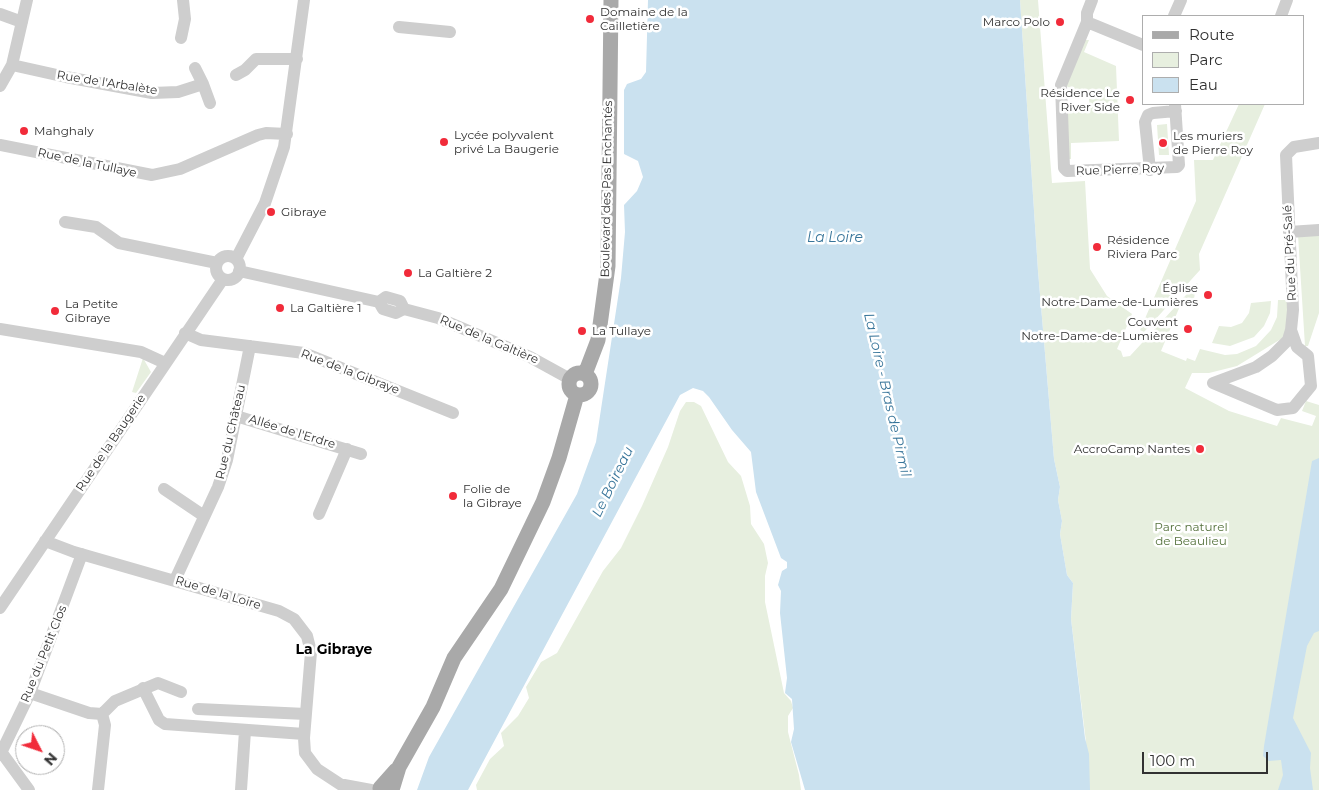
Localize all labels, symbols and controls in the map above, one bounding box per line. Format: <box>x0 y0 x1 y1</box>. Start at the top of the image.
place label: Domaine de la Cailletière <box>600 5 688 33</box>
marker: Domaine de la Cailletière <box>584 13 596 25</box>
place label: Marco Polo <box>983 15 1050 29</box>
legend <box>1142 15 1304 105</box>
marker: Marco Polo <box>1054 16 1066 28</box>
text: Route <box>1189 25 1234 44</box>
text: Parc <box>1189 50 1223 69</box>
street label: Rue de l'Arbalète <box>56 68 158 98</box>
text: Eau <box>1189 75 1218 94</box>
place label: Résidence Le River Side <box>1040 86 1120 114</box>
marker: Résidence Le River Side <box>1124 94 1136 106</box>
street label: Boulevard des Pas Enchantés <box>598 100 616 278</box>
place label: Mahghaly <box>34 124 94 138</box>
marker: Mahghaly <box>18 125 30 137</box>
place label: Lycée polyvalent privé La Baugerie <box>454 128 559 156</box>
place label: Les muriers de Pierre Roy <box>1173 129 1253 157</box>
marker: Lycée polyvalent privé La Baugerie <box>438 136 450 148</box>
marker: Les muriers de Pierre Roy <box>1157 137 1169 149</box>
street label: Rue de la Tullaye <box>36 145 138 181</box>
street label: Rue Pierre Roy <box>1076 161 1164 179</box>
place label: Gibraye <box>281 205 326 219</box>
street label: Rue du Pré-Salé <box>1280 205 1300 301</box>
marker: Gibraye <box>265 206 277 218</box>
water label: La Loire <box>807 230 863 246</box>
place label: Résidence Riviera Parc <box>1107 233 1177 261</box>
marker: Résidence Riviera Parc <box>1091 241 1103 253</box>
place label: La Galtière 2 <box>418 266 492 280</box>
marker: La Galtière 2 <box>402 267 414 279</box>
place label: Église Notre-Dame-de-Lumières <box>1041 281 1198 309</box>
marker: Église Notre-Dame-de-Lumières <box>1202 289 1214 301</box>
place label: La Petite Gibraye <box>65 297 118 325</box>
place label: La Galtière 1 <box>290 301 362 315</box>
marker: La Galtière 1 <box>274 302 286 314</box>
marker: La Petite Gibraye <box>49 305 61 317</box>
water label: La Loire - Bras de Pirmil <box>860 311 914 479</box>
street label: Rue de la Galtière <box>437 313 541 367</box>
place label: Couvent Notre-Dame-de-Lumières <box>1021 315 1178 343</box>
marker: Couvent Notre-Dame-de-Lumières <box>1182 323 1194 335</box>
place label: La Tullaye <box>592 324 651 338</box>
marker: La Tullaye <box>576 325 588 337</box>
street label: Rue de la Gibraye <box>299 347 401 397</box>
street label: Rue du Château <box>213 383 249 481</box>
street label: Rue de la Baugerie <box>73 392 149 494</box>
street label: Allée de l'Erdre <box>247 412 337 452</box>
place label: AccroCamp Nantes <box>1074 442 1190 456</box>
marker: AccroCamp Nantes <box>1194 443 1206 455</box>
water label: Le Boireau <box>589 444 637 520</box>
place label: Folie de la Gibraye <box>463 482 522 510</box>
marker: Folie de la Gibraye <box>447 490 459 502</box>
park label: Parc naturel de Beaulieu <box>1154 520 1228 548</box>
street label: Rue de la Loire <box>173 573 263 613</box>
street label: Rue du Petit Clos <box>18 603 70 705</box>
district label: La Gibraye <box>296 642 372 658</box>
north arrow <box>15 725 65 775</box>
scale bar <box>1144 742 1270 774</box>
text: N <box>40 749 61 769</box>
text: 100 m <box>1150 751 1195 770</box>

